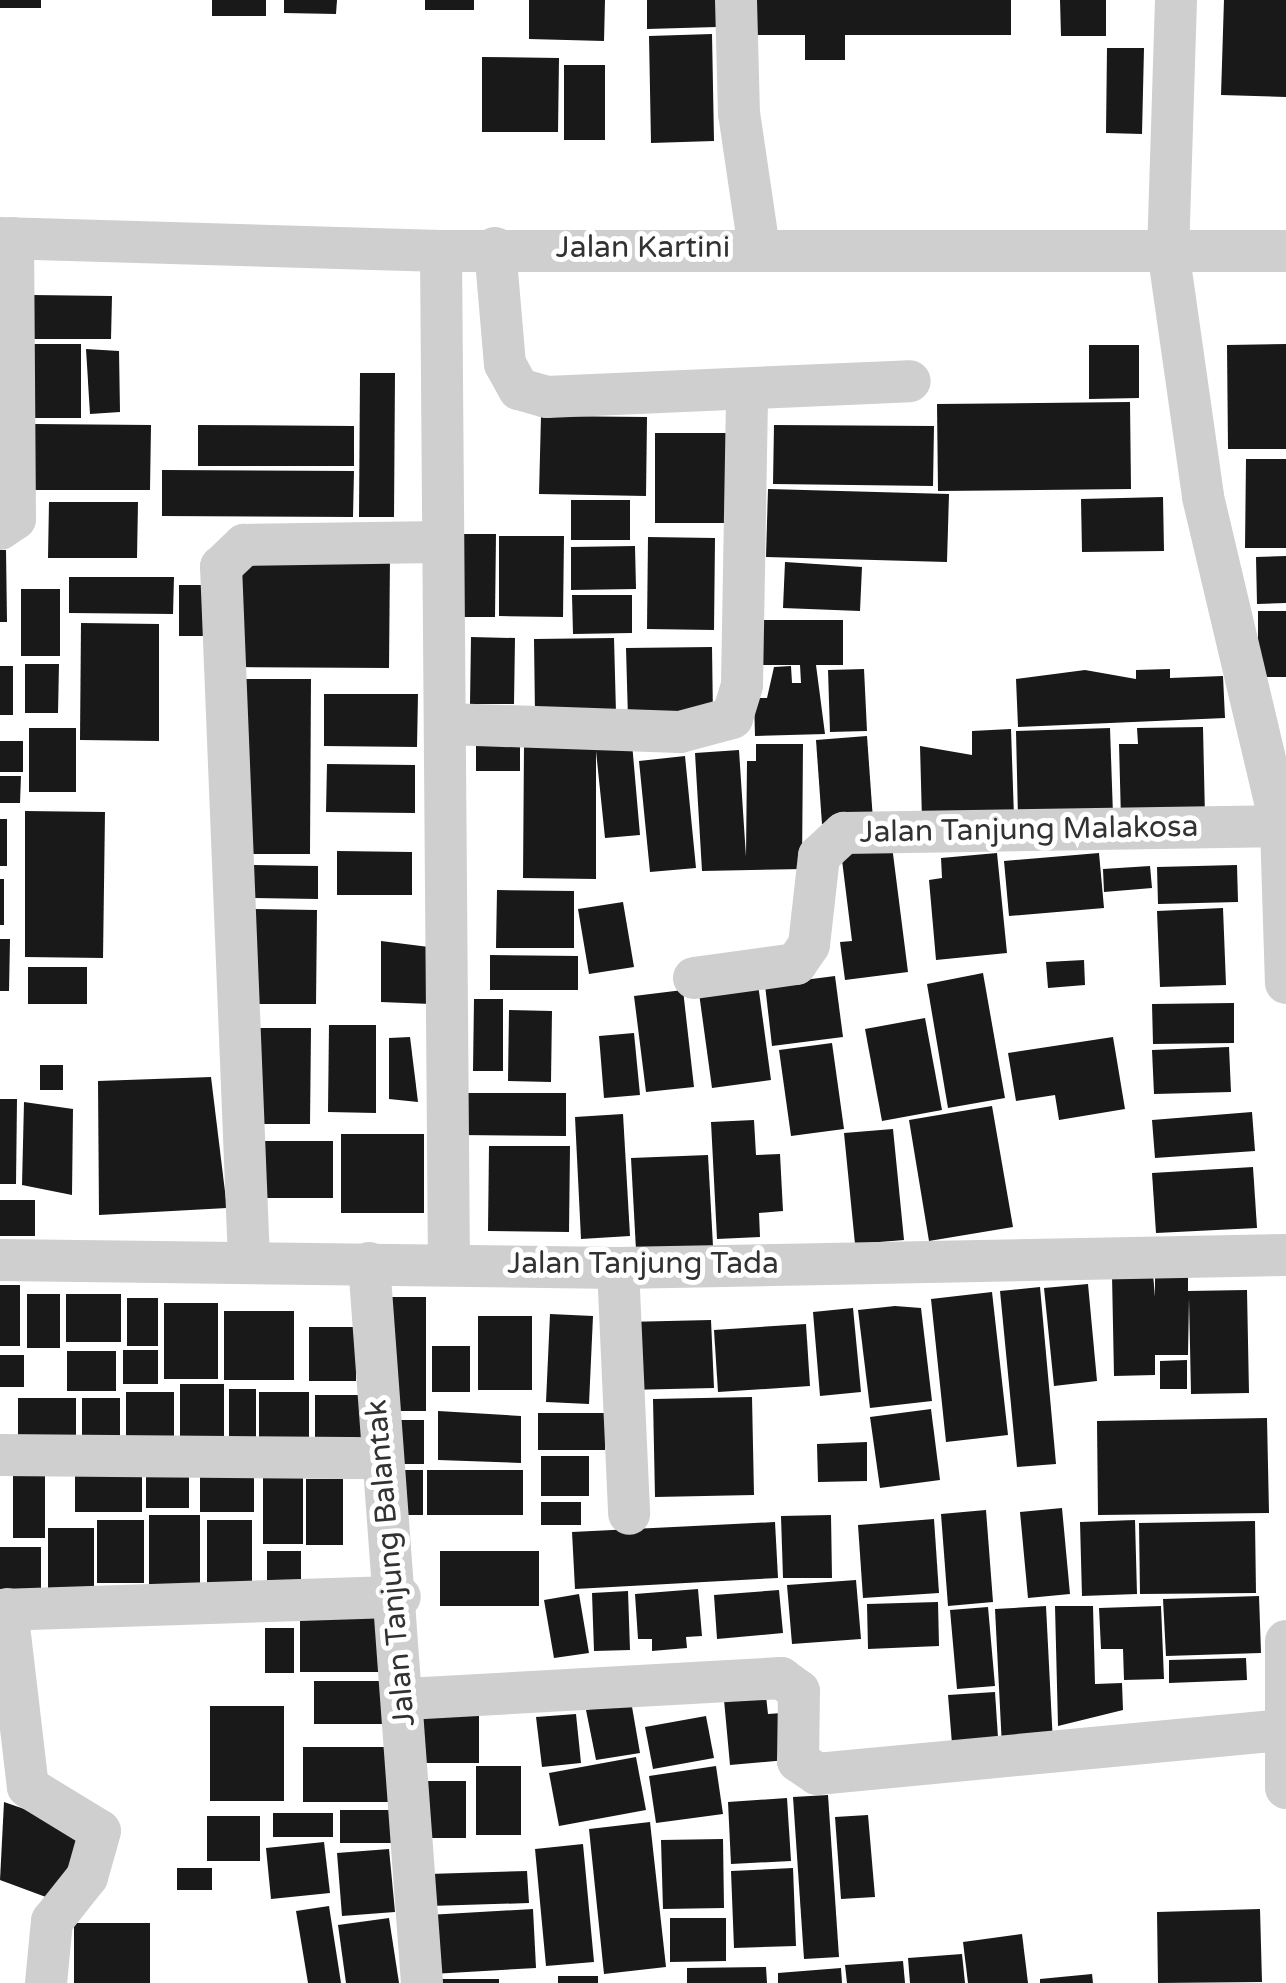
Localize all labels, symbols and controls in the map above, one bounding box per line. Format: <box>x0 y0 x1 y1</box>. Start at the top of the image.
street label: Jalan Kartini <box>556 230 730 266</box>
street label: Jalan Tanjung Malakosa <box>859 809 1199 851</box>
street label: Jalan Tanjung Tada <box>507 1246 779 1282</box>
street label: Jalan Tanjung Balantak <box>359 1398 423 1728</box>

